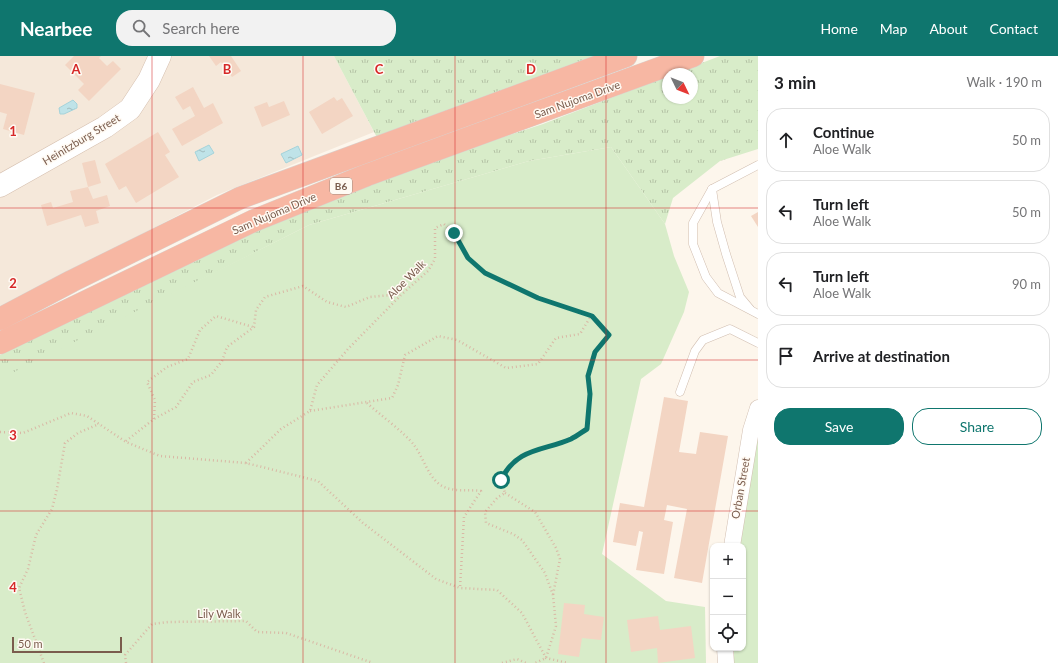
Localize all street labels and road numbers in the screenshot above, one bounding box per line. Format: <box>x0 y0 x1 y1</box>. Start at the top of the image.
street label: Sam Nujoma Drive <box>532 77 622 121</box>
street label: Heinitzburg Street <box>40 111 122 167</box>
road number: B6 <box>330 178 352 194</box>
street label: Sam Nujoma Drive <box>230 189 318 237</box>
street label: Aloe Walk <box>384 257 428 301</box>
street label: Orban Street <box>728 456 752 520</box>
street label: Lily Walk <box>197 607 241 620</box>

